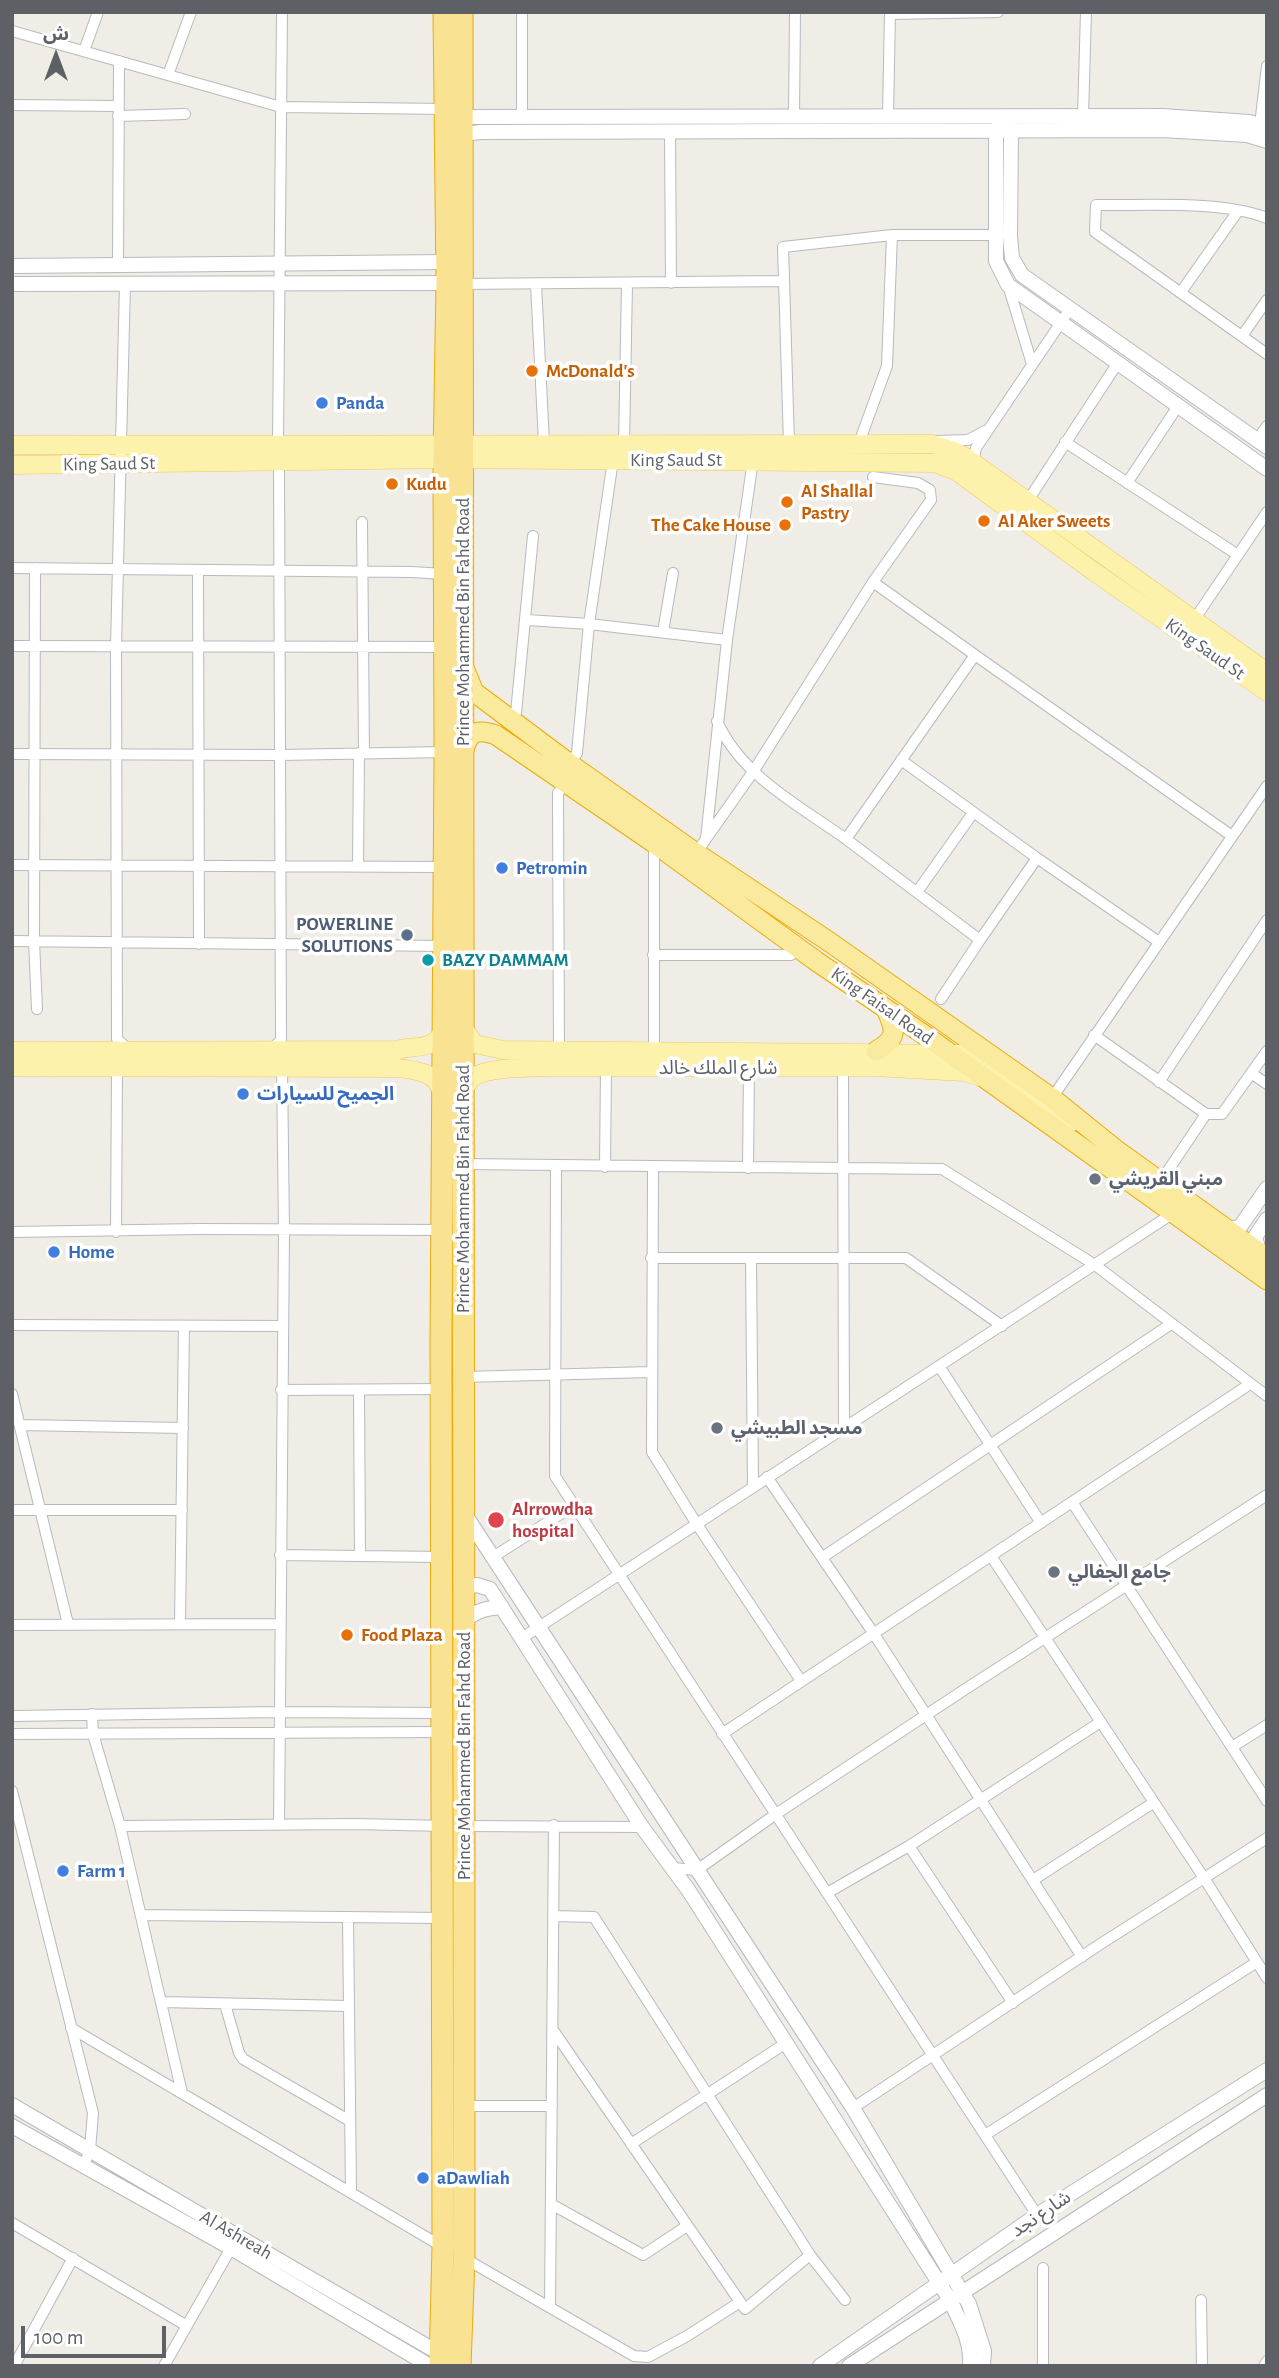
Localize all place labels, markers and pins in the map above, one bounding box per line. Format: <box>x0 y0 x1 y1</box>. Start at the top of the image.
place label: McDonald's <box>546 360 635 382</box>
marker: McDonald's <box>524 363 540 379</box>
place label: Panda <box>336 392 384 414</box>
marker: Panda <box>314 395 330 411</box>
place label: Kudu <box>406 473 447 495</box>
marker: Kudu <box>384 476 400 492</box>
place label: Al Shallal Pastry <box>801 480 873 524</box>
marker: Al Shallal Pastry <box>779 494 795 510</box>
place label: Al Aker Sweets <box>998 510 1110 532</box>
marker: Al Aker Sweets <box>976 513 992 529</box>
place label: The Cake House <box>651 514 771 536</box>
marker: The Cake House <box>777 517 793 533</box>
place label: Petromin <box>516 857 588 879</box>
marker: Petromin <box>494 860 510 876</box>
place label: POWERLINE SOLUTIONS <box>296 913 393 957</box>
marker: POWERLINE SOLUTIONS <box>399 927 415 943</box>
place label: BAZY DAMMAM <box>442 949 569 971</box>
marker: BAZY DAMMAM <box>420 952 436 968</box>
place label: الجميح للسيارات <box>257 1083 394 1105</box>
marker: الجميح للسيارات <box>235 1086 251 1102</box>
place label: مبني القريشي <box>1109 1168 1223 1190</box>
marker: مبني القريشي <box>1087 1171 1103 1187</box>
place label: Home <box>68 1241 114 1263</box>
marker: Home <box>46 1244 62 1260</box>
place label: مسجد الطبيشي <box>731 1417 862 1439</box>
marker: مسجد الطبيشي <box>709 1420 725 1436</box>
place label: Alrrowdha hospital <box>512 1498 593 1542</box>
marker: Alrrowdha hospital <box>486 1510 506 1530</box>
place label: جامع الجفالي <box>1068 1561 1171 1583</box>
marker: جامع الجفالي <box>1046 1564 1062 1580</box>
place label: Food Plaza <box>361 1624 443 1646</box>
marker: Food Plaza <box>339 1627 355 1643</box>
place label: Farm 1 <box>77 1860 126 1882</box>
marker: Farm 1 <box>55 1863 71 1879</box>
place label: aDawliah <box>437 2167 510 2189</box>
marker: aDawliah <box>415 2170 431 2186</box>

